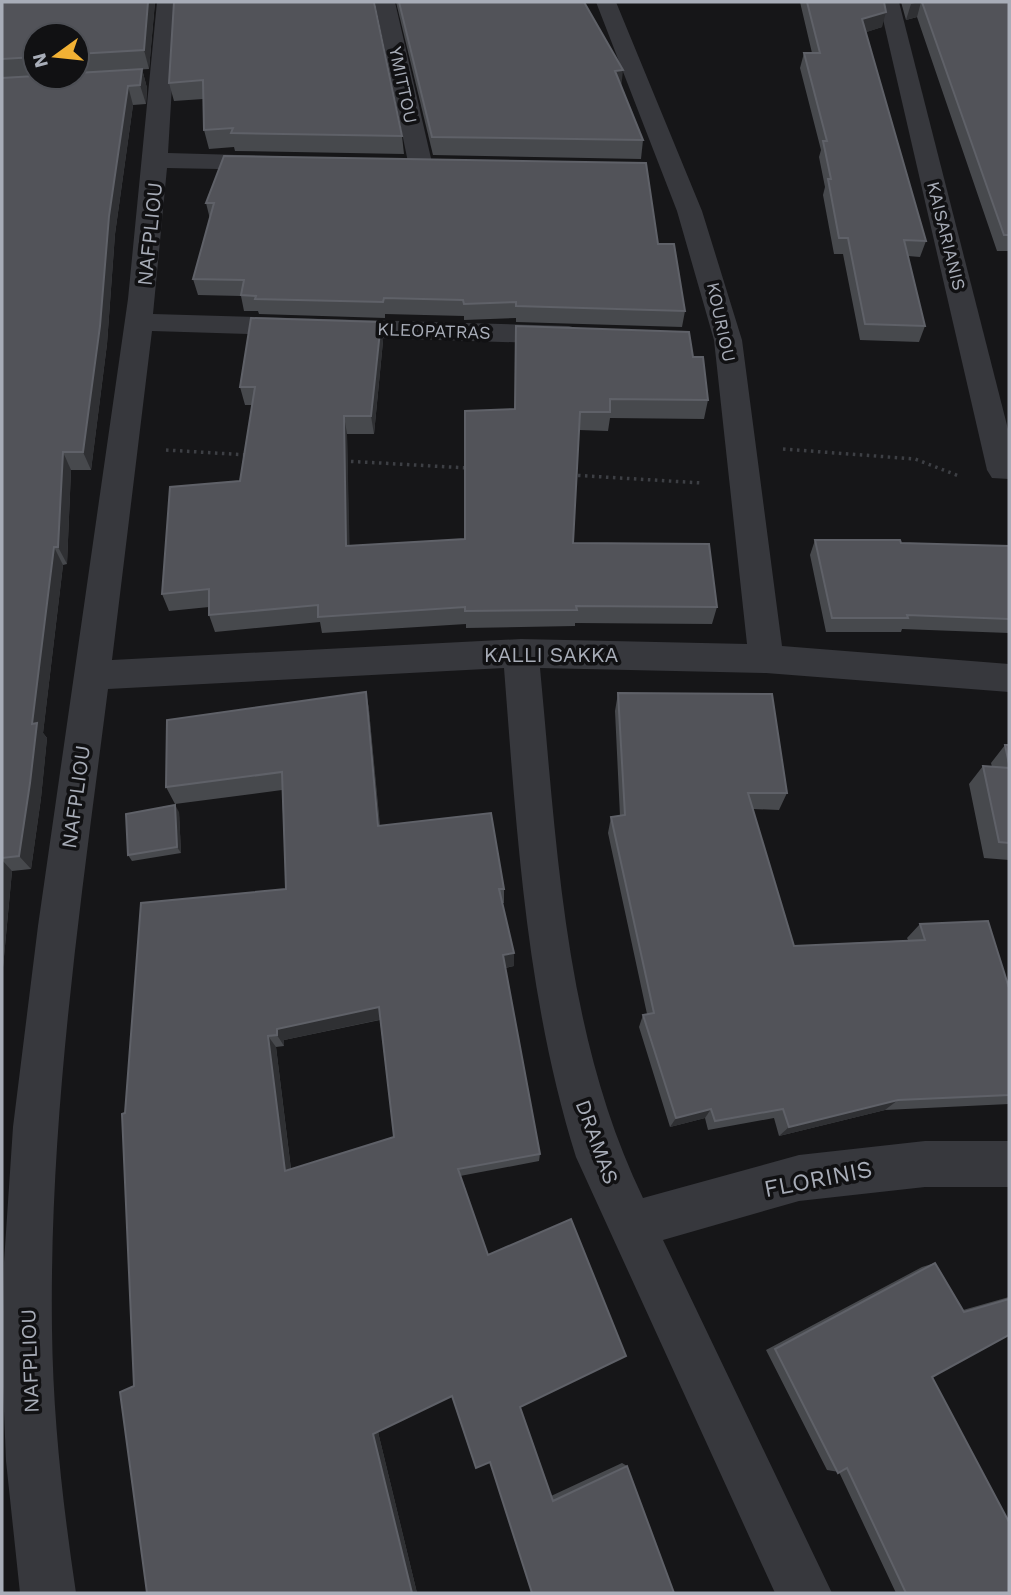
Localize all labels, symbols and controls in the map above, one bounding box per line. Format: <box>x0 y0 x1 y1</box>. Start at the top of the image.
north arrow <box>21 21 91 91</box>
street label: YMITTOU <box>385 44 422 125</box>
text: N <box>27 50 53 70</box>
street label: KAISARIANIS <box>923 179 970 293</box>
street label: NAFPLIOU <box>132 181 167 287</box>
street label: KOURIOU <box>703 280 740 364</box>
street label: KLEOPATRAS <box>377 318 491 343</box>
street label: KALLI SAKKA <box>484 642 618 667</box>
street label: NAFPLIOU <box>56 744 95 850</box>
street label: DRAMAS <box>571 1096 624 1187</box>
street label: FLORINIS <box>762 1155 874 1203</box>
street label: NAFPLIOU <box>15 1308 44 1414</box>

